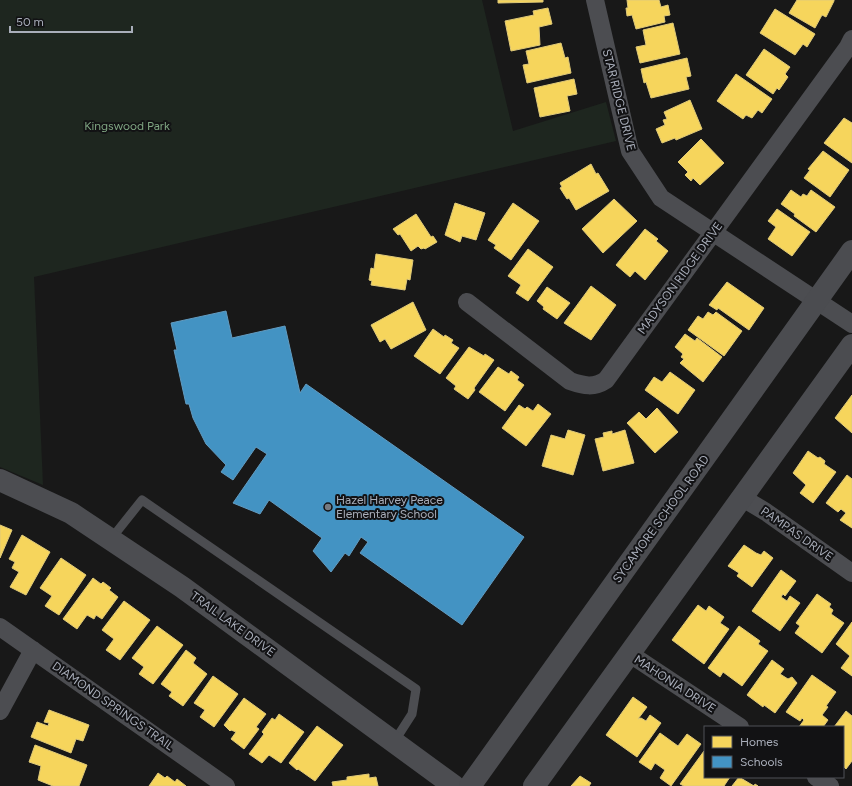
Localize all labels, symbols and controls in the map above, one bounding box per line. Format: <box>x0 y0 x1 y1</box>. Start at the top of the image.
scale bar <box>10 8 132 34</box>
text: 50 m <box>16 15 44 29</box>
street label: STAR RIDGE DRIVE <box>600 48 638 152</box>
park label: Kingswood Park <box>84 119 170 133</box>
street label: MADYSON RIDGE DRIVE <box>635 219 725 337</box>
street label: SYCAMORE SCHOOL ROAD <box>610 452 712 586</box>
place label: Hazel Harvey Peace Elementary School <box>336 493 443 521</box>
marker: Hazel Harvey Peace Elementary School <box>323 502 333 512</box>
street label: PAMPAS DRIVE <box>758 504 836 564</box>
street label: TRAIL LAKE DRIVE <box>188 589 278 659</box>
street label: MAHONIA DRIVE <box>631 652 719 716</box>
street label: DIAMOND SPRINGS TRAIL <box>50 659 177 754</box>
legend <box>704 726 844 778</box>
text: Homes <box>740 735 779 749</box>
text: Schools <box>740 755 783 769</box>

